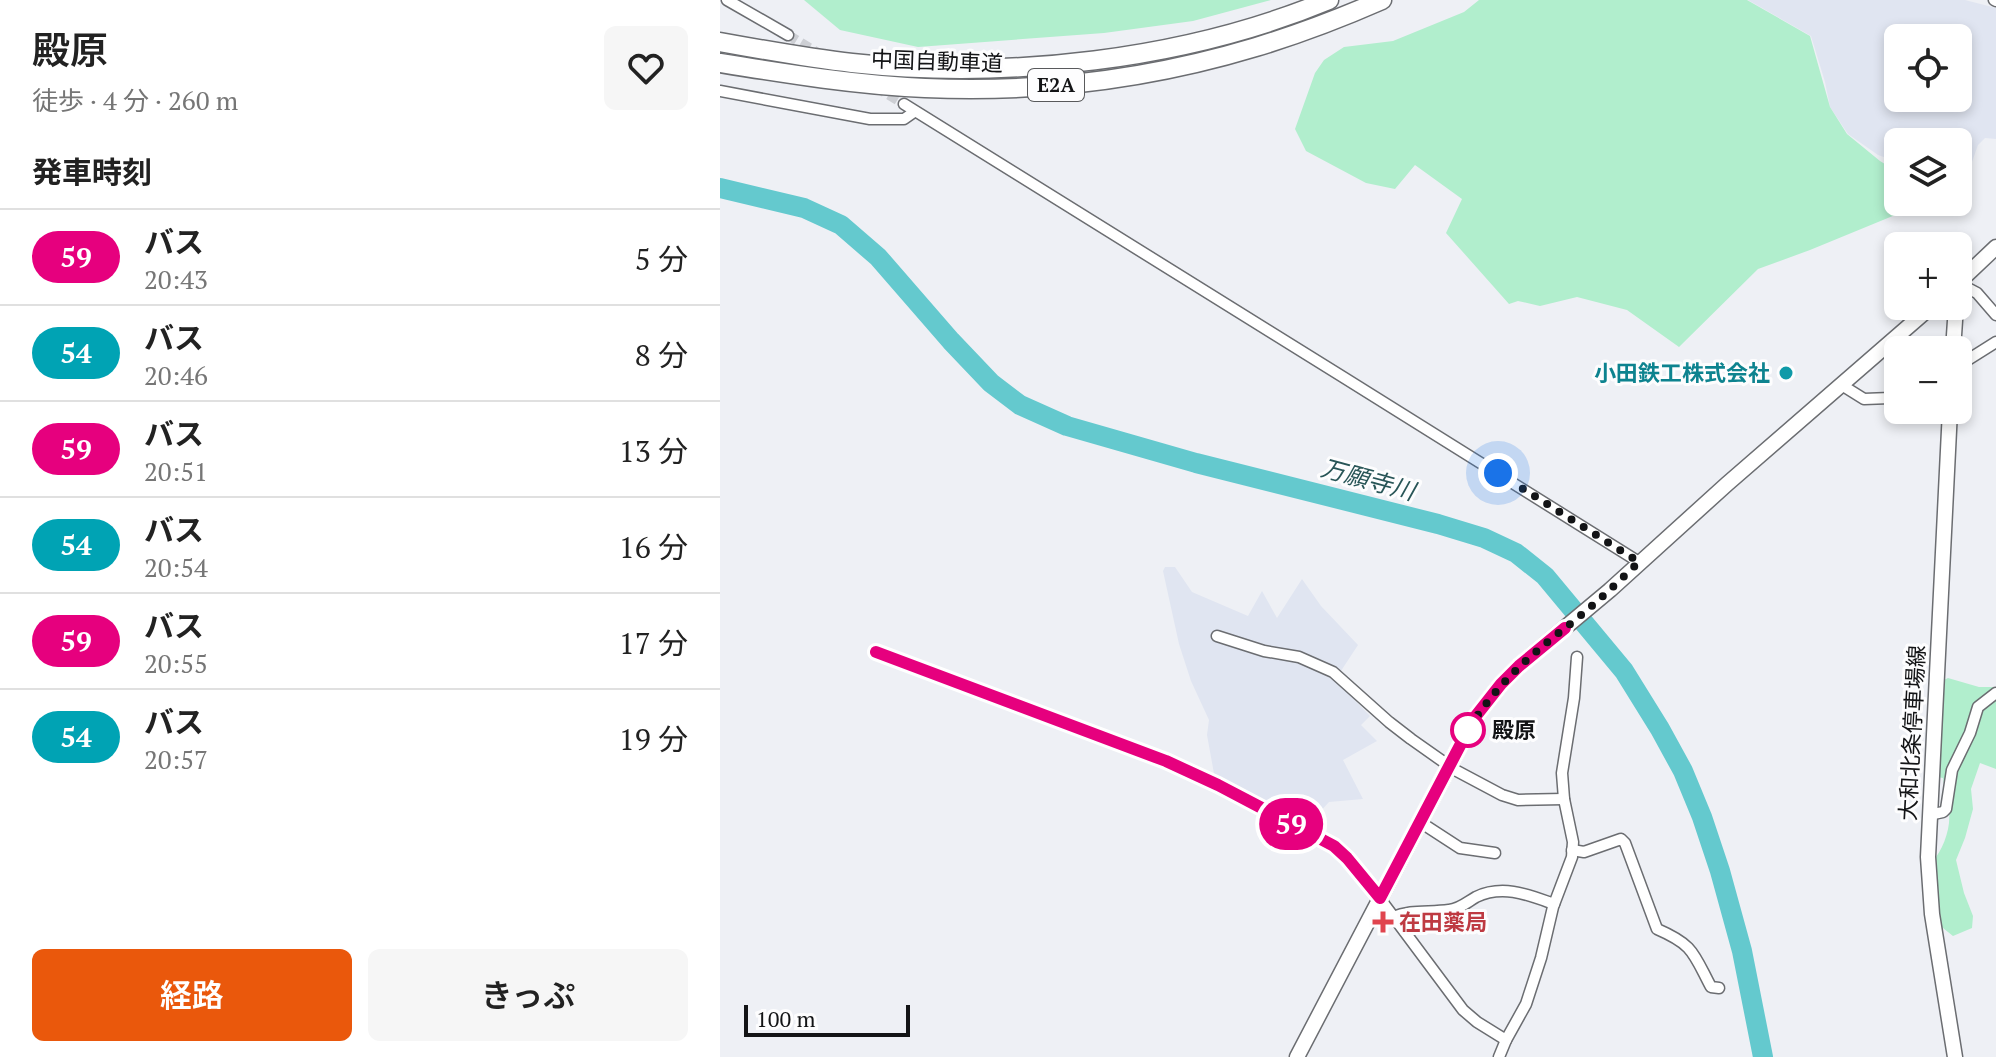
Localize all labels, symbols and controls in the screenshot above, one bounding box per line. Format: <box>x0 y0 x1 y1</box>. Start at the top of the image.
map controls <box>1884 24 1972 424</box>
button: locate <box>1884 24 1972 112</box>
text: 殿原 <box>32 25 108 75</box>
button: heart <box>604 26 688 110</box>
street label: 中国自動車道 <box>871 44 1003 77</box>
road number: E2A <box>1028 69 1084 101</box>
text: 徒歩 · 4 分 · 260 m <box>32 83 238 117</box>
button: layers <box>1884 128 1972 216</box>
text: 発車時刻 <box>32 152 152 192</box>
text: バス <box>144 222 204 262</box>
button: + <box>1884 232 1972 320</box>
text: 59 <box>60 238 92 275</box>
text: 5 分 <box>635 239 688 279</box>
text: 20:43 <box>144 262 208 296</box>
text: バス <box>144 318 204 358</box>
text: 54 <box>60 334 92 371</box>
text: 8 分 <box>635 335 688 375</box>
button: − <box>1884 336 1972 424</box>
text: 20:46 <box>144 358 208 392</box>
place label: 小田鉄工株式会社 <box>1594 358 1770 387</box>
marker: 小田鉄工株式会社 <box>1777 364 1795 382</box>
text: バス <box>144 414 204 454</box>
text: 59 <box>60 430 92 467</box>
text: 13 分 <box>619 431 688 471</box>
water label: 万願寺川 <box>1318 451 1422 508</box>
your location <box>1478 453 1518 493</box>
text: 20:51 <box>144 454 208 488</box>
text: バス <box>144 510 204 550</box>
text: 54 <box>60 526 92 563</box>
text: 16 分 <box>619 527 688 567</box>
text: 20:54 <box>144 550 208 584</box>
text: バス <box>144 606 204 646</box>
text: 59 <box>60 622 92 659</box>
text: 17 分 <box>619 623 688 663</box>
street label: 大和北条停車場線 <box>1892 644 1931 822</box>
text: 20:55 <box>144 646 208 680</box>
text: バス <box>144 702 204 742</box>
marker: 殿原 <box>1451 713 1485 747</box>
place label: 殿原 <box>1492 715 1536 744</box>
text: 54 <box>60 718 92 755</box>
text: 19 分 <box>619 719 688 759</box>
text: 20:57 <box>144 742 208 776</box>
line badge: 59 <box>1255 798 1327 850</box>
text: 59 <box>1275 805 1307 842</box>
place label: 在田薬局 <box>1399 907 1487 936</box>
marker: 在田薬局 <box>1374 913 1392 931</box>
button: 経路 <box>32 949 352 1041</box>
button: きっぷ <box>368 949 688 1041</box>
scale bar <box>744 1001 910 1037</box>
text: 100 m <box>756 1004 816 1033</box>

